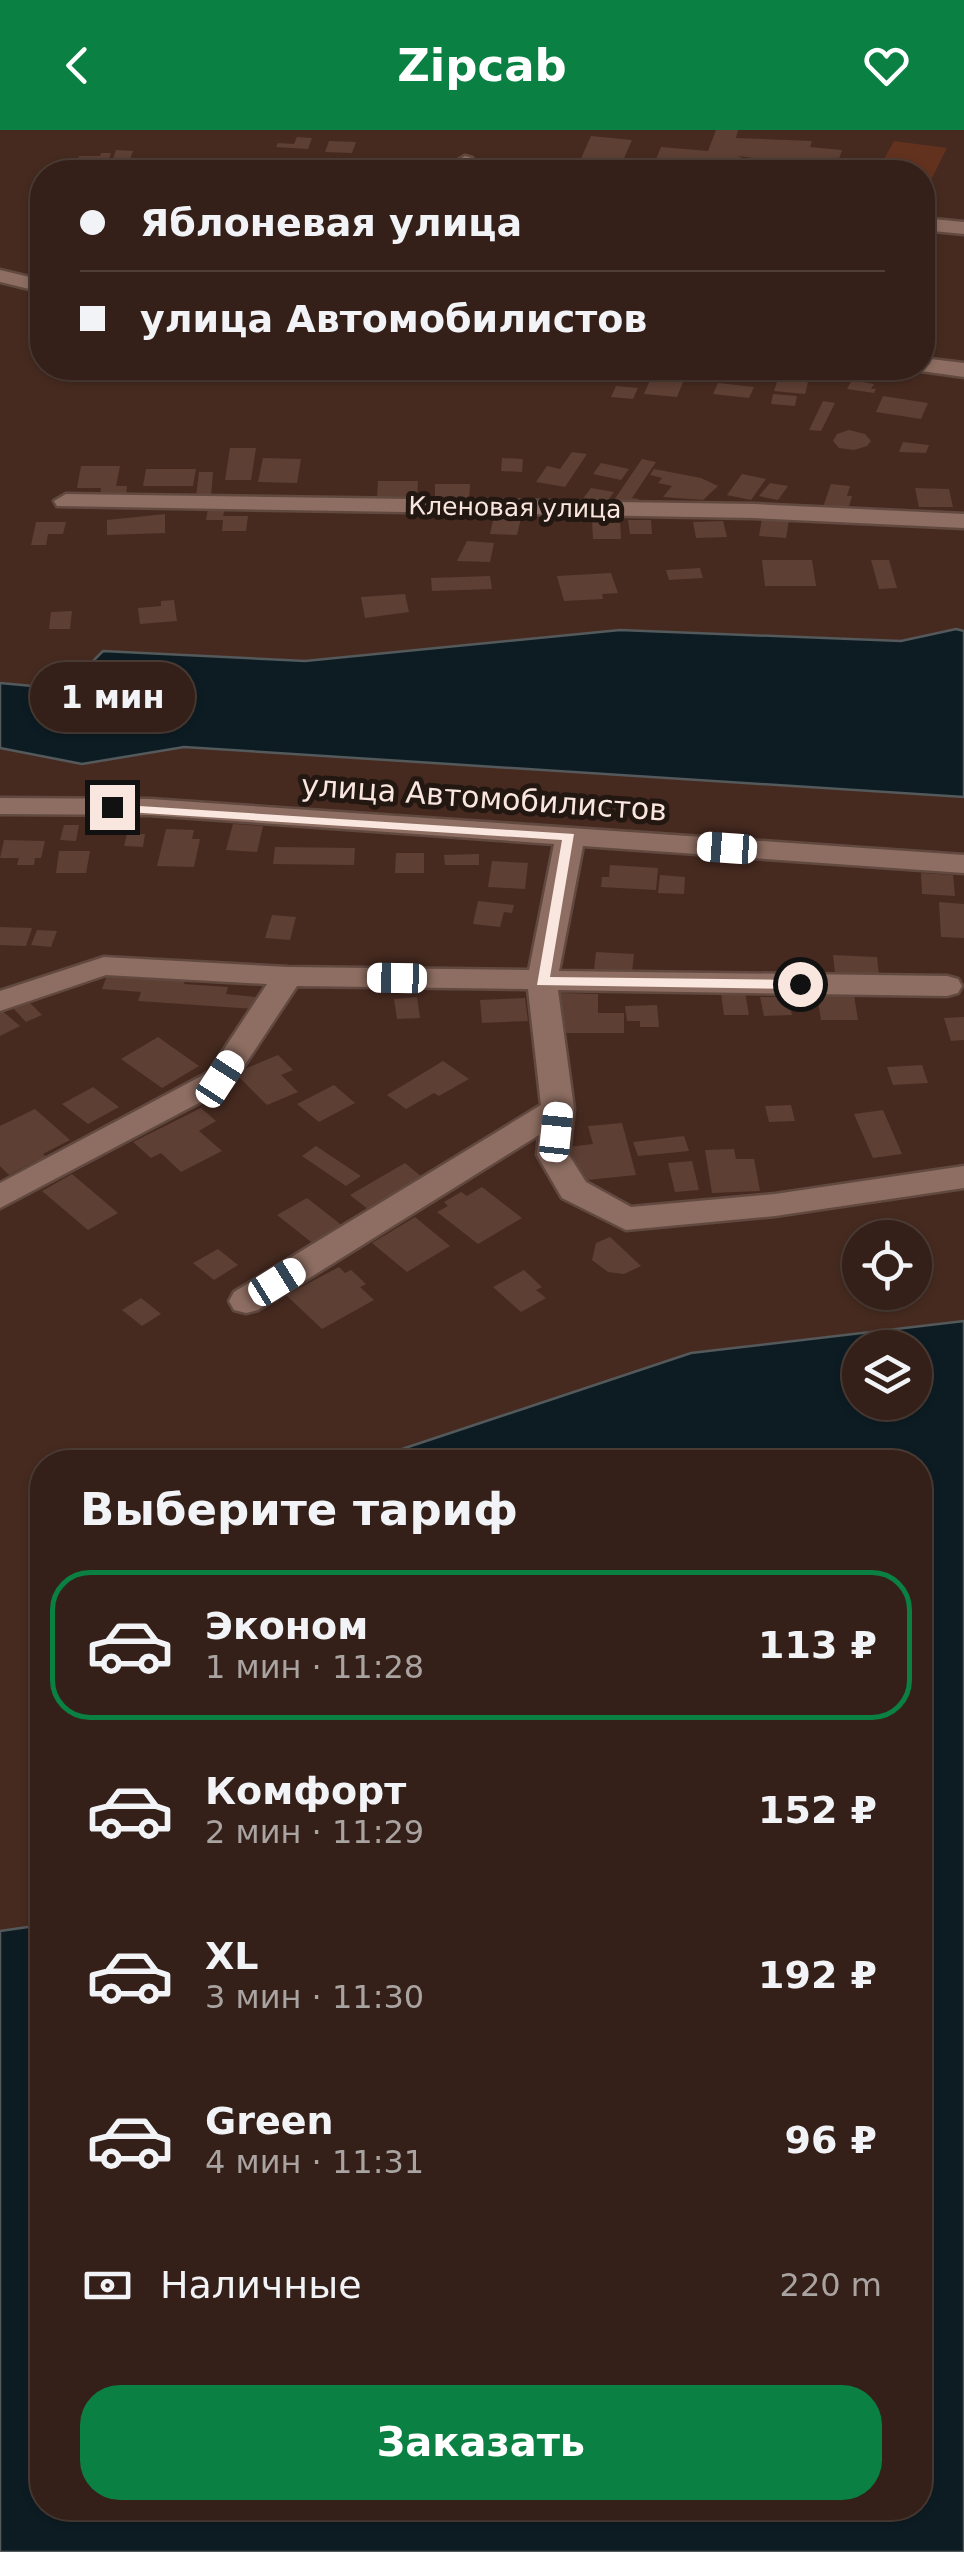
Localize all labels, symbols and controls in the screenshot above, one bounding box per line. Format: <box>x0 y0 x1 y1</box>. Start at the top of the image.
icon: back <box>50 38 105 93</box>
icon: heart <box>859 38 914 93</box>
text: Zipcab <box>397 39 567 92</box>
text: Яблоневая улица <box>140 201 522 245</box>
text: улица Автомобилистов <box>140 297 647 341</box>
street label: Кленовая улица <box>408 491 622 524</box>
callout: 1 мин <box>29 662 194 732</box>
text: 1 мин <box>60 678 165 716</box>
street label: улица Автомобилистов <box>300 767 668 828</box>
route end <box>90 785 135 830</box>
car <box>696 831 758 865</box>
car <box>367 962 427 994</box>
route start <box>778 962 823 1007</box>
car <box>191 1046 249 1112</box>
car <box>538 1101 574 1163</box>
map controls <box>842 1220 932 1420</box>
button: locate <box>842 1220 932 1310</box>
car <box>244 1253 310 1311</box>
button: layers <box>842 1330 932 1420</box>
text: Выберите тариф <box>80 1483 518 1536</box>
icon: car <box>85 1600 175 1690</box>
text: Эконом <box>205 1604 368 1648</box>
text: 113 ₽ <box>758 1623 877 1667</box>
text: 1 мин · 11:28 <box>205 1648 424 1686</box>
icon: car <box>85 1765 175 1855</box>
text: Комфорт <box>205 1769 406 1813</box>
text: 152 ₽ <box>758 1788 877 1832</box>
text: 2 мин · 11:29 <box>205 1813 424 1851</box>
icon: car <box>85 1930 175 2020</box>
text: XL <box>205 1934 259 1978</box>
text: 192 ₽ <box>758 1953 877 1997</box>
text: 3 мин · 11:30 <box>205 1978 424 2016</box>
icon: car <box>85 2095 175 2185</box>
text: Green <box>205 2099 334 2143</box>
text: 96 ₽ <box>784 2118 877 2162</box>
text: 4 мин · 11:31 <box>205 2143 424 2181</box>
icon: cash <box>80 2258 135 2313</box>
text: Наличные <box>160 2263 362 2307</box>
text: 220 m <box>780 2266 882 2304</box>
button: Заказать <box>80 2385 882 2500</box>

